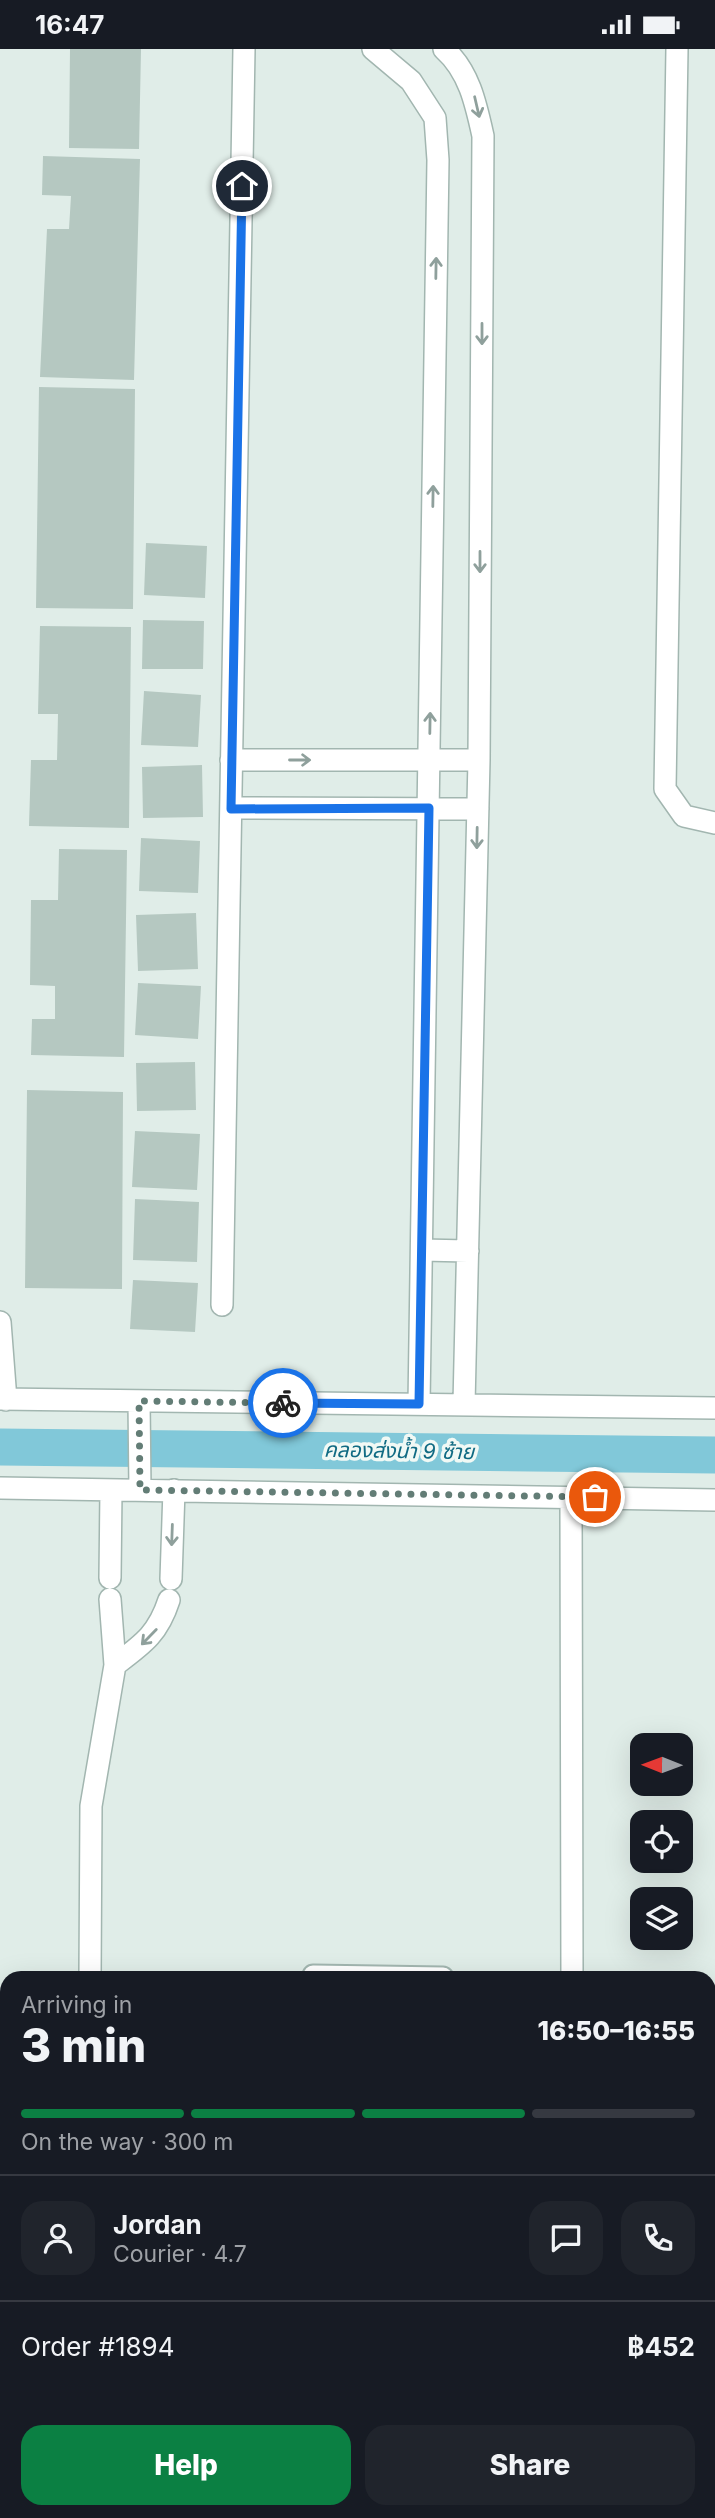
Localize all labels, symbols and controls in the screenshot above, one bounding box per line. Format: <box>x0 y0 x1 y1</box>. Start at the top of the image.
text: 16:47 <box>35 9 104 40</box>
one-way arrow <box>470 95 484 118</box>
pin <box>212 156 272 216</box>
icon: home <box>223 167 261 205</box>
one-way arrow <box>429 257 443 280</box>
one-way arrow <box>475 322 489 345</box>
one-way arrow <box>426 485 440 508</box>
one-way arrow <box>473 550 487 573</box>
one-way arrow <box>424 712 437 735</box>
one-way arrow <box>288 753 311 767</box>
one-way arrow <box>471 826 484 849</box>
courier <box>248 1368 318 1438</box>
icon: bike <box>264 1384 302 1422</box>
water label: คลองส่งน้ำ 9 ซ้าย <box>324 1435 476 1464</box>
pin <box>565 1467 625 1527</box>
icon: bag <box>576 1478 614 1516</box>
one-way arrow <box>166 1523 179 1546</box>
one-way arrow <box>140 1629 157 1646</box>
north arrow <box>630 1733 693 1795</box>
map controls <box>630 1733 693 1950</box>
button: locate <box>630 1810 693 1873</box>
button: layers <box>630 1887 693 1950</box>
text: Arriving in <box>21 1991 132 2019</box>
text: 16:50–16:55 <box>537 2015 695 2046</box>
text: 3 min <box>21 2017 146 2073</box>
text: On the way · 300 m <box>21 2128 233 2156</box>
button: person <box>21 2201 95 2275</box>
button: chat <box>529 2201 603 2275</box>
button: phone <box>621 2201 695 2275</box>
text: Jordan <box>113 2209 202 2240</box>
text: Courier · 4.7 <box>113 2240 247 2268</box>
text: Order #1894 <box>21 2331 174 2362</box>
text: ฿452 <box>627 2331 695 2362</box>
button: Help <box>21 2425 351 2505</box>
button: Share <box>365 2425 695 2505</box>

